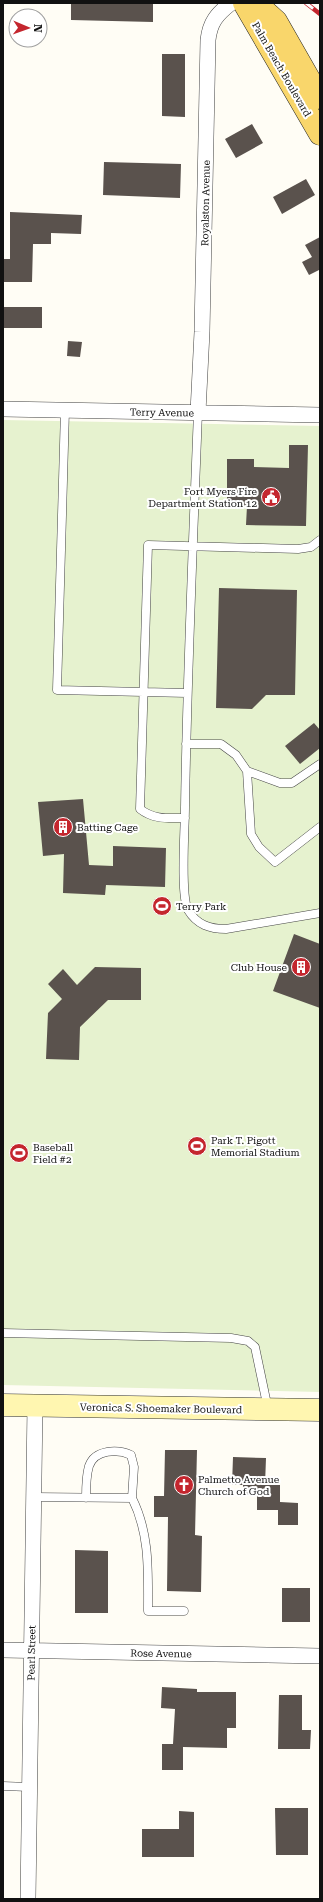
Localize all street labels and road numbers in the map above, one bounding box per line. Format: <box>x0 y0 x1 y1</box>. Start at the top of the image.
street label: Palm Beach Boulevard <box>250 20 313 119</box>
street label: Royalston Avenue <box>199 159 212 246</box>
street label: Terry Avenue <box>130 406 195 419</box>
street label: Veronica S. Shoemaker Boulevard <box>80 1402 243 1415</box>
street label: Pearl Street <box>26 1625 37 1681</box>
street label: Rose Avenue <box>130 1647 192 1660</box>

